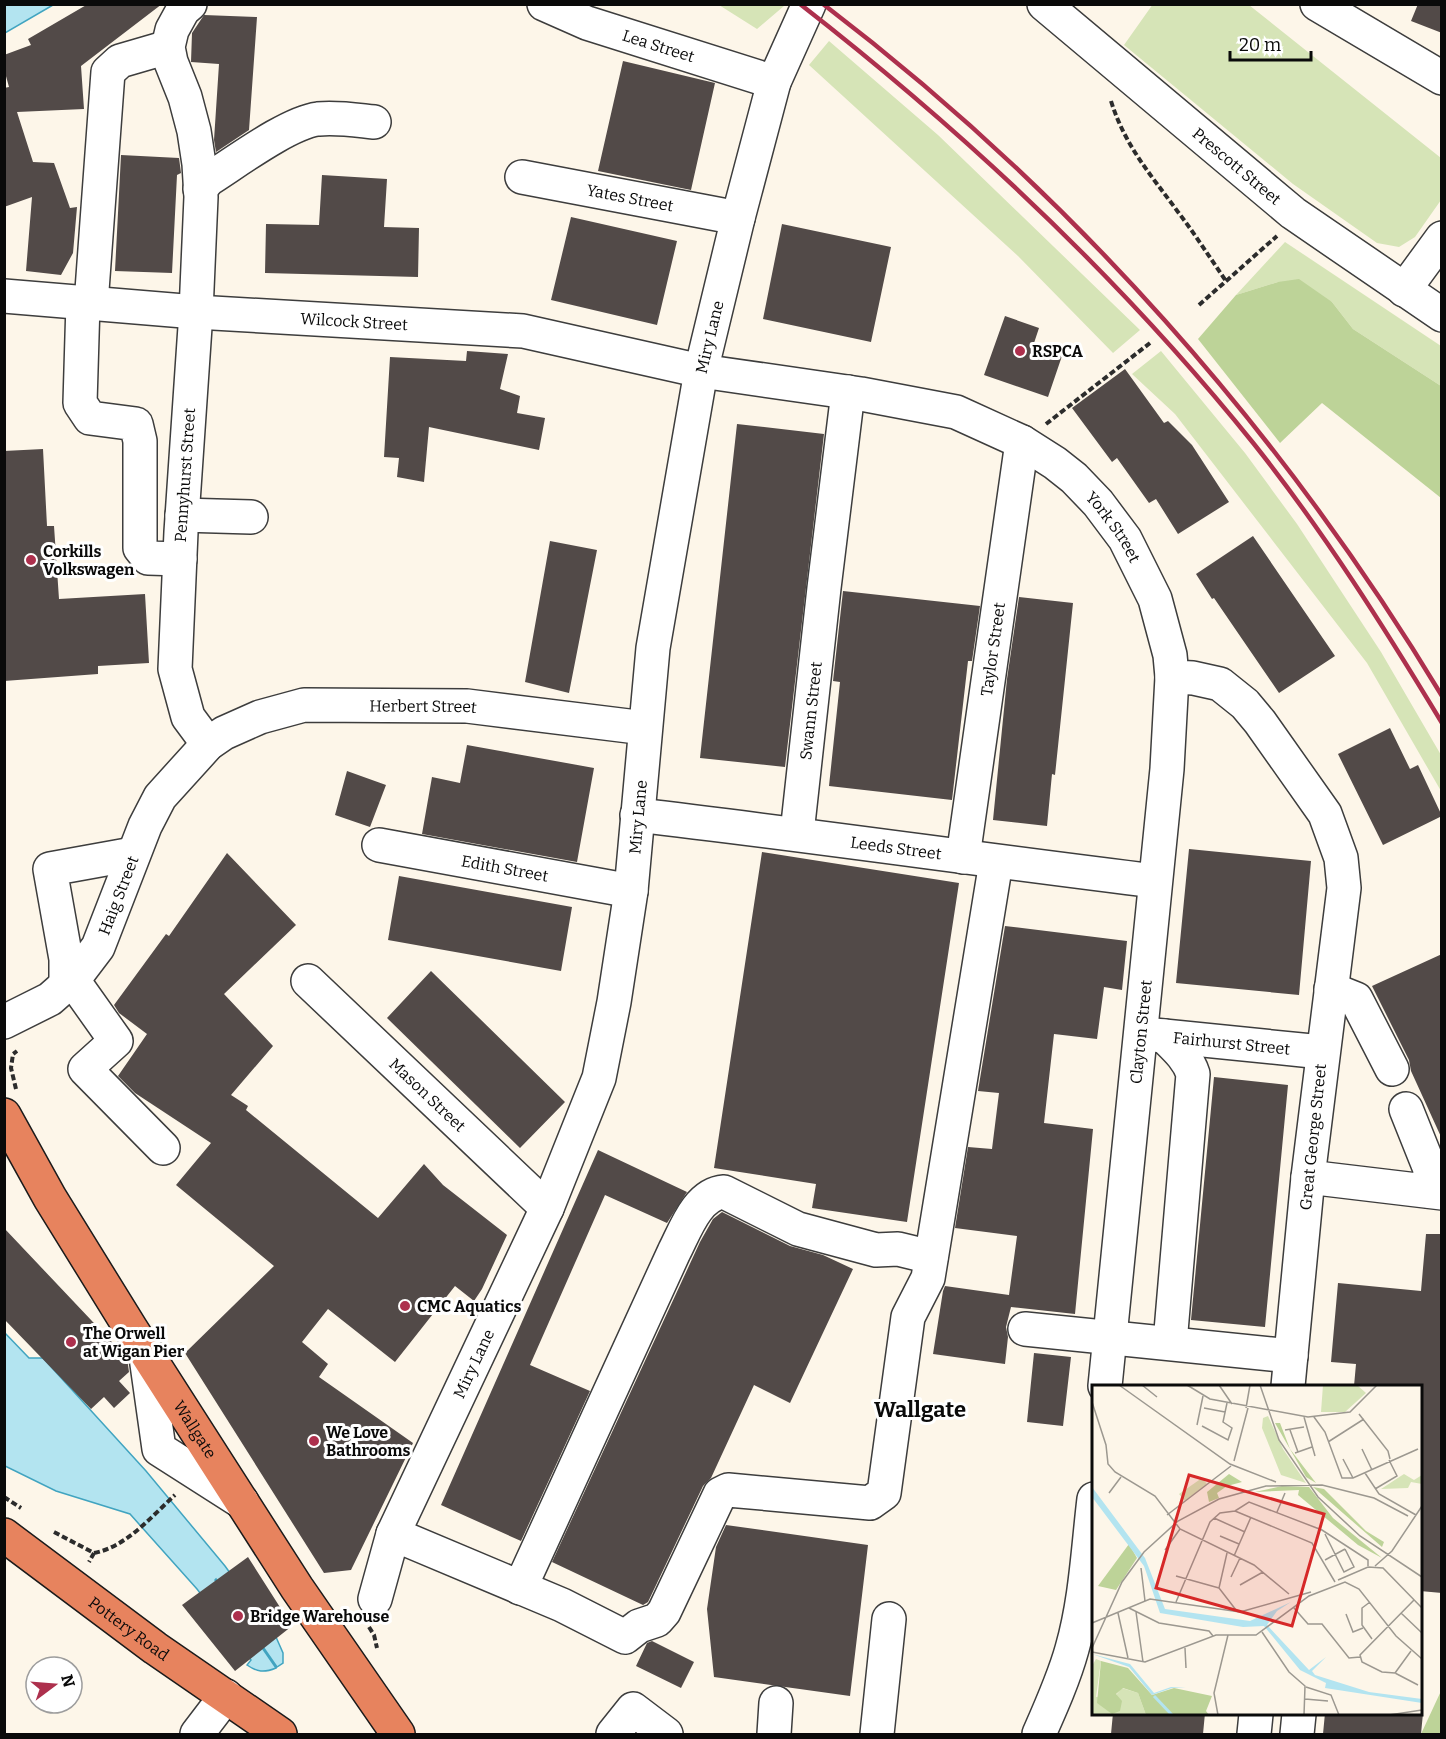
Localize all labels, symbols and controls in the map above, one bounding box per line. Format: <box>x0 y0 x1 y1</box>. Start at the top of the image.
scale bar <box>1230 24 1311 62</box>
street label: Lea Street <box>620 25 697 66</box>
text: 20 m <box>1239 34 1281 56</box>
street label: Prescott Street <box>1189 123 1285 209</box>
street label: Yates Street <box>585 180 675 215</box>
street label: Miry Lane <box>691 299 727 375</box>
street label: Wilcock Street <box>300 309 409 334</box>
place label: RSPCA <box>1032 342 1084 361</box>
marker: RSPCA <box>1013 344 1027 358</box>
street label: Pennyhurst Street <box>171 407 199 543</box>
street label: York Street <box>1082 487 1145 566</box>
place label: Corkills Volkswagen <box>43 542 135 579</box>
marker: Corkills Volkswagen <box>24 553 38 567</box>
street label: Taylor Street <box>977 601 1009 697</box>
street label: Swann Street <box>796 660 825 761</box>
street label: Herbert Street <box>369 696 478 717</box>
street label: Miry Lane <box>625 779 651 855</box>
street label: Leeds Street <box>849 832 943 863</box>
street label: Edith Street <box>460 851 550 885</box>
street label: Haig Street <box>94 853 142 938</box>
street label: Clayton Street <box>1126 979 1155 1085</box>
street label: Fairhurst Street <box>1172 1027 1291 1058</box>
street label: Mason Street <box>385 1054 470 1135</box>
street label: Great George Street <box>1296 1063 1330 1211</box>
place label: CMC Aquatics <box>417 1297 521 1316</box>
marker: CMC Aquatics <box>398 1299 412 1313</box>
place label: The Orwell at Wigan Pier <box>83 1324 185 1361</box>
street label: Miry Lane <box>449 1326 498 1401</box>
marker: The Orwell at Wigan Pier <box>64 1335 78 1349</box>
inset map <box>1092 1385 1422 1715</box>
district label: Wallgate <box>874 1396 966 1423</box>
street label: Wallgate <box>170 1397 221 1462</box>
place label: We Love Bathrooms <box>326 1423 410 1460</box>
marker: We Love Bathrooms <box>307 1434 321 1448</box>
street label: Pottery Road <box>85 1592 173 1665</box>
place label: Bridge Warehouse <box>250 1607 389 1626</box>
marker: Bridge Warehouse <box>231 1609 245 1623</box>
north arrow <box>24 1655 84 1715</box>
text: N <box>57 1672 79 1690</box>

